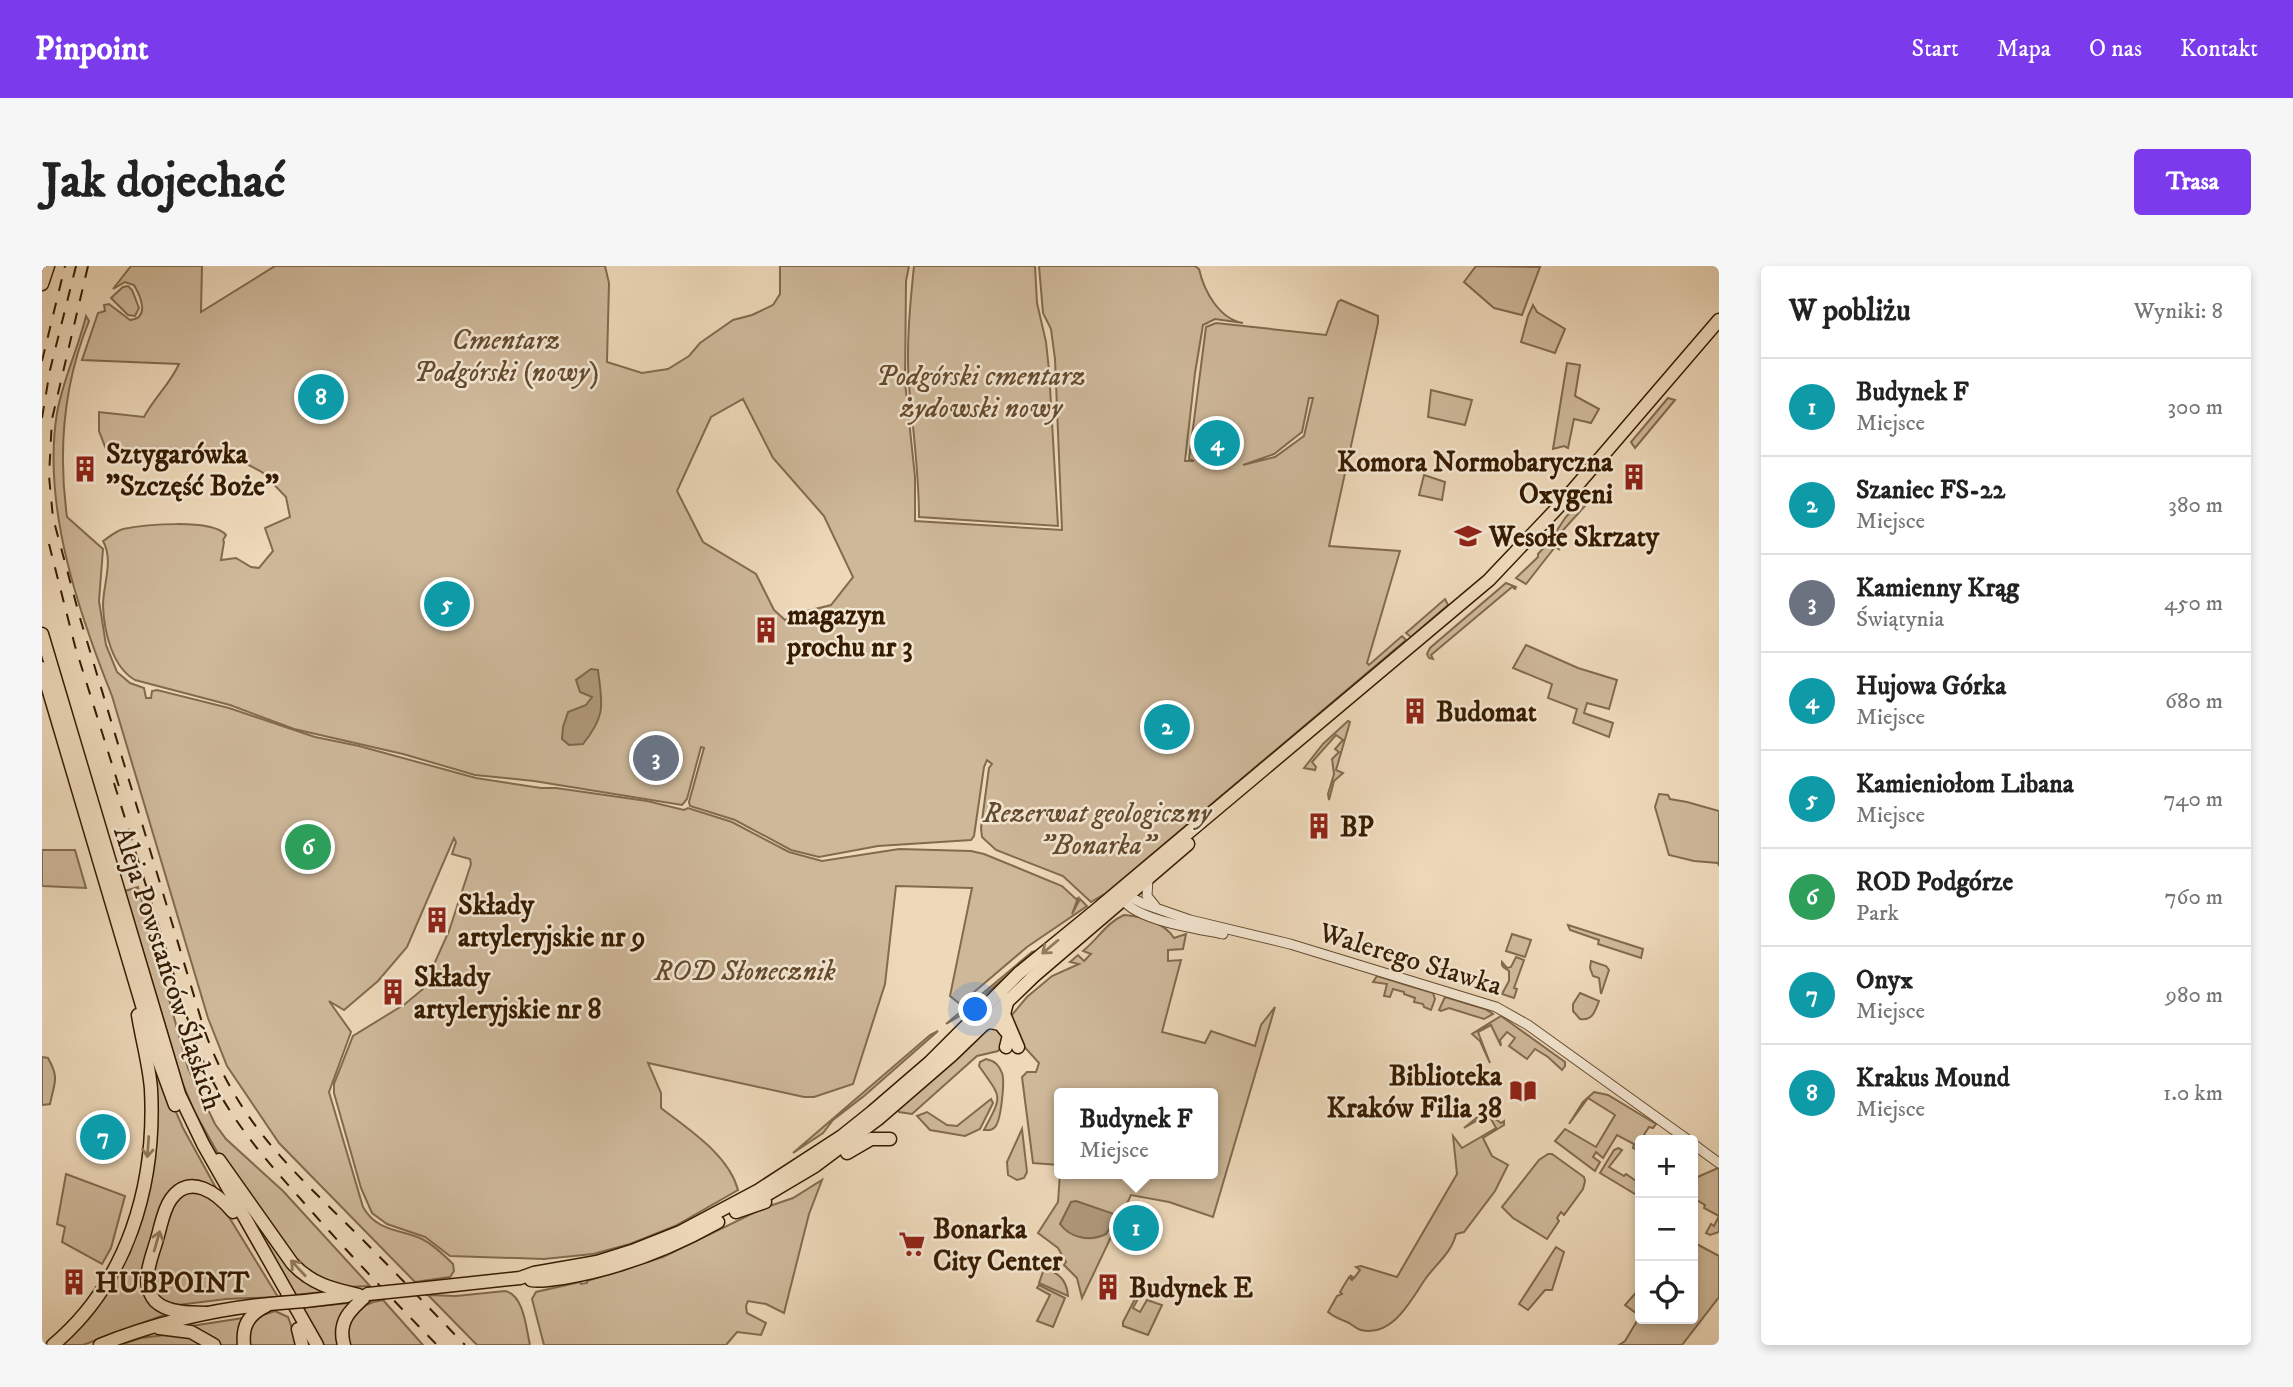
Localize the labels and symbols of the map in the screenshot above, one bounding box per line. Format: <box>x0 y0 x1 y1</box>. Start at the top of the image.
park label: Cmentarz Podgórski (nowy) <box>414 323 598 390</box>
park label: Podgórski cmentarz żydowski nowy <box>876 359 1086 426</box>
pin: 8 <box>298 371 344 423</box>
pin: 4 <box>1194 417 1240 469</box>
place label: Sztygarówka "Szczęść Boże" <box>106 437 279 504</box>
place label: Komora Normobaryczna Oxygeni <box>1337 445 1614 512</box>
building icon: Sztygarówka "Szczęść Boże" <box>70 454 100 484</box>
building icon: Komora Normobaryczna Oxygeni <box>1619 462 1649 492</box>
place label: Wesołe Skrzaty <box>1488 520 1660 555</box>
school or university icon: Wesołe Skrzaty <box>1453 521 1483 551</box>
pin: 5 <box>424 578 470 630</box>
place label: magazyn prochu nr 3 <box>786 598 913 665</box>
building icon: magazyn prochu nr 3 <box>751 615 781 645</box>
place label: Budomat <box>1436 695 1537 730</box>
building icon: Budomat <box>1400 696 1430 726</box>
pin: 2 <box>1144 701 1190 753</box>
pin: 3 <box>633 732 679 784</box>
park label: Rezerwat geologiczny "Bonarka" <box>982 796 1213 863</box>
place label: BP <box>1340 810 1375 845</box>
building icon: BP <box>1304 811 1334 841</box>
pin: 6 <box>285 821 331 873</box>
street label: Aleja Powstańców Śląskich <box>105 822 231 1115</box>
place label: Składy artyleryjskie nr 9 <box>458 888 645 955</box>
building icon: Składy artyleryjskie nr 9 <box>422 905 452 935</box>
street label: Walerego Sławka <box>1314 915 1506 1004</box>
one-way arrow <box>1041 939 1059 955</box>
park label: ROD Słonecznik <box>653 954 836 989</box>
place label: Składy artyleryjskie nr 8 <box>414 960 602 1027</box>
building icon: Składy artyleryjskie nr 8 <box>378 977 408 1007</box>
your location <box>958 992 992 1026</box>
place label: Biblioteka Kraków Filia 38 <box>1327 1059 1503 1126</box>
library icon: Biblioteka Kraków Filia 38 <box>1508 1076 1538 1106</box>
pin: 7 <box>80 1111 126 1163</box>
one-way arrow <box>142 1136 155 1159</box>
pin: 1 <box>1113 1202 1159 1254</box>
place label: Bonarka City Center <box>933 1212 1063 1279</box>
supermarket icon: Bonarka City Center <box>897 1229 927 1259</box>
one-way arrow <box>151 1230 164 1252</box>
one-way arrow <box>290 1259 306 1277</box>
place label: HUBPOINT <box>95 1266 250 1301</box>
building icon: HUBPOINT <box>59 1267 89 1297</box>
place label: Budynek E <box>1129 1271 1253 1306</box>
building icon: Budynek E <box>1093 1272 1123 1302</box>

